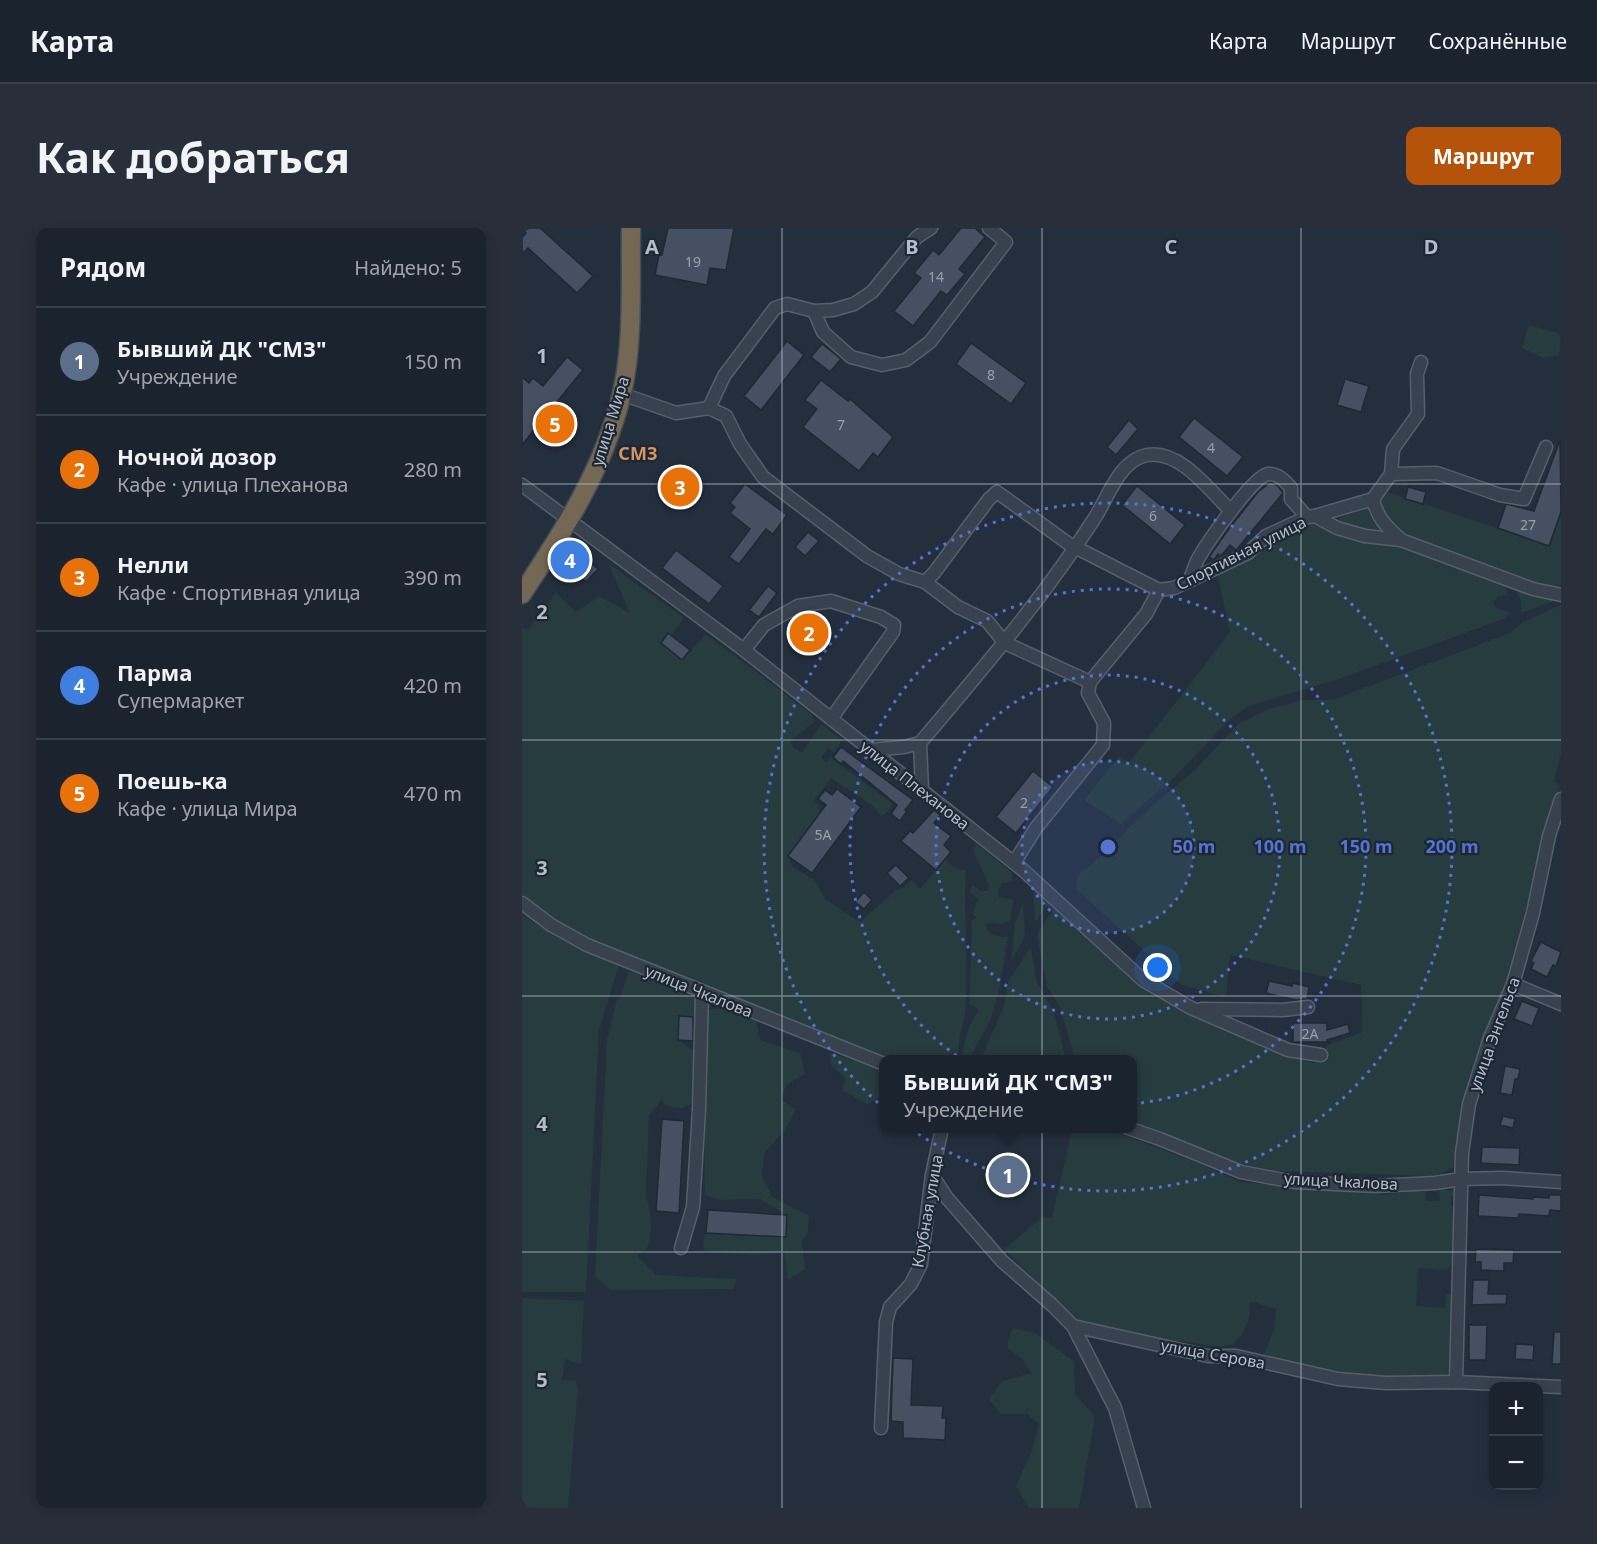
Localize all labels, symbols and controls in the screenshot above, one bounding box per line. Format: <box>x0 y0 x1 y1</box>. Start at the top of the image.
text: Карта <box>30 22 114 60</box>
text: Карта <box>1209 27 1268 55</box>
text: Маршрут <box>1301 27 1396 55</box>
text: Сохранённые <box>1429 27 1567 55</box>
button: Маршрут <box>1406 127 1561 185</box>
text: Как добраться <box>36 128 350 185</box>
text: A <box>645 233 659 260</box>
text: B <box>905 233 919 260</box>
text: C <box>1165 233 1178 260</box>
text: D <box>1424 233 1438 260</box>
text: Рядом <box>60 249 146 285</box>
house number: 19 <box>685 252 701 271</box>
text: Найдено: 5 <box>354 254 462 281</box>
house number: 14 <box>928 267 944 286</box>
text: Бывший ДК "СМЗ" <box>117 333 327 363</box>
text: 1 <box>536 342 548 369</box>
text: 1 <box>74 348 85 375</box>
text: 150 m <box>404 348 462 375</box>
text: Учреждение <box>117 363 238 390</box>
house number: 8 <box>987 365 995 384</box>
street label: улица Мира <box>586 374 634 468</box>
pin: 5 <box>536 402 574 446</box>
house number: 7 <box>837 415 845 434</box>
house number: 4 <box>1207 438 1215 457</box>
text: Ночной дозор <box>117 441 277 471</box>
district label: СМЗ <box>618 441 658 465</box>
text: 2 <box>74 456 85 483</box>
text: 280 m <box>404 456 462 483</box>
pin: 3 <box>660 464 700 510</box>
text: Кафе · улица Плеханова <box>117 471 348 498</box>
house number: 6 <box>1149 506 1157 525</box>
street label: Спортивная улица <box>1172 511 1310 595</box>
house number: 27 <box>1520 515 1536 534</box>
pin: 4 <box>550 538 590 582</box>
text: Нелли <box>117 549 189 579</box>
text: 3 <box>74 564 85 591</box>
text: 390 m <box>404 564 462 591</box>
text: Кафе · Спортивная улица <box>117 579 361 606</box>
text: 2 <box>536 598 548 625</box>
pin: 2 <box>790 610 828 656</box>
text: Парма <box>117 657 192 687</box>
text: 4 <box>74 672 85 699</box>
text: 420 m <box>404 672 462 699</box>
text: Супермаркет <box>117 687 244 714</box>
street label: улица Плеханова <box>856 735 974 835</box>
text: Поешь-ка <box>117 765 228 795</box>
text: 5 <box>74 780 85 807</box>
text: 470 m <box>404 780 462 807</box>
house number: 2 <box>1020 793 1028 812</box>
text: Кафе · улица Мира <box>117 795 298 822</box>
house number: 5А <box>815 825 832 844</box>
text: 50 m <box>1173 834 1215 858</box>
text: 100 m <box>1253 834 1307 858</box>
text: 150 m <box>1339 834 1393 858</box>
text: 200 m <box>1425 834 1479 858</box>
centre of rings <box>1098 837 1118 857</box>
text: 3 <box>536 854 548 881</box>
your location <box>1143 953 1172 982</box>
street label: улица Чкалова <box>642 959 756 1023</box>
street label: улица Энгельса <box>1463 974 1525 1094</box>
house number: 2А <box>1302 1024 1319 1043</box>
popup <box>879 1055 1137 1133</box>
text: Бывший ДК "СМЗ" <box>903 1066 1113 1096</box>
text: Учреждение <box>903 1096 1024 1123</box>
text: 4 <box>536 1110 548 1137</box>
pin: 1 <box>988 1152 1028 1198</box>
street label: Клубная улица <box>906 1153 948 1269</box>
street label: улица Чкалова <box>1283 1167 1399 1195</box>
street label: улица Серова <box>1159 1334 1267 1374</box>
text: 5 <box>536 1366 548 1393</box>
map controls <box>1489 1382 1543 1490</box>
button: + <box>1489 1382 1543 1436</box>
button: − <box>1489 1436 1543 1490</box>

